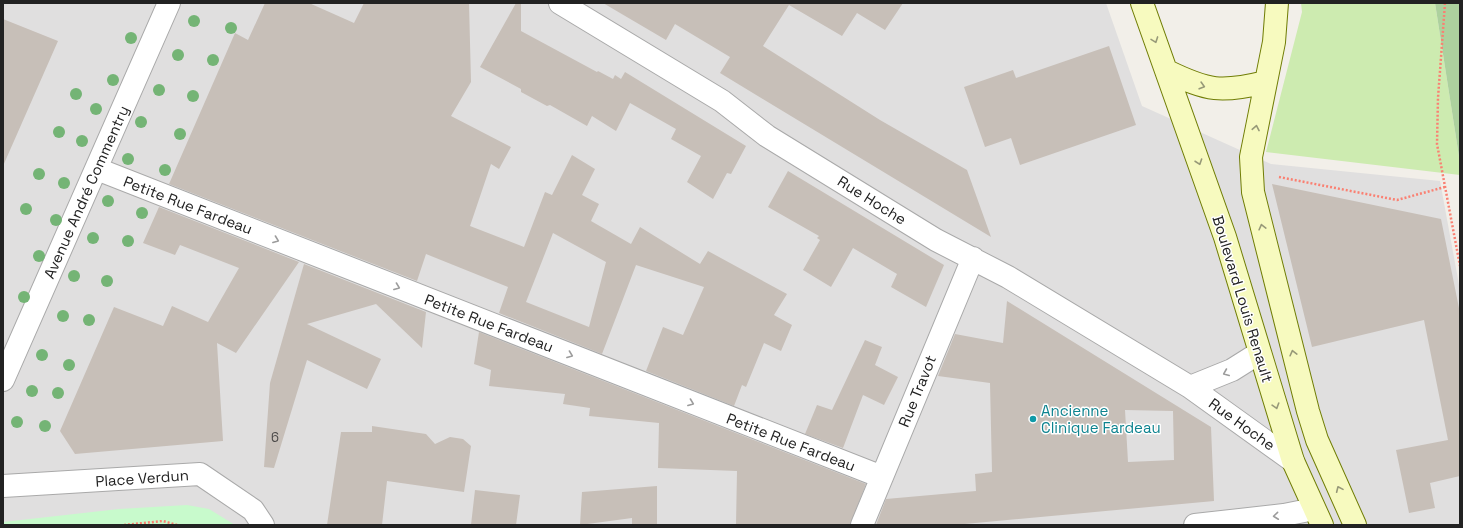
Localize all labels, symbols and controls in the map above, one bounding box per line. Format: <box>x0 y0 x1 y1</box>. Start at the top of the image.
one-way arrow <box>1151 36 1159 43</box>
one-way arrow <box>1199 81 1206 90</box>
street label: Avenue André Commentry <box>39 103 133 281</box>
one-way arrow <box>1251 125 1259 131</box>
one-way arrow <box>1194 159 1203 166</box>
street label: Rue Hoche <box>834 171 910 229</box>
street label: Petite Rue Fardeau <box>121 172 255 238</box>
street label: Boulevard Louis Renault <box>1209 213 1278 385</box>
one-way arrow <box>1258 224 1266 231</box>
one-way arrow <box>273 235 280 243</box>
one-way arrow <box>394 283 401 291</box>
street label: Petite Rue Fardeau <box>422 290 556 356</box>
one-way arrow <box>1289 350 1298 357</box>
one-way arrow <box>567 351 574 359</box>
street label: Rue Travot <box>894 352 940 430</box>
one-way arrow <box>1223 368 1230 376</box>
street label: Rue Hoche <box>1205 394 1279 455</box>
one-way arrow <box>687 398 695 406</box>
place label: Ancienne Clinique Fardeau <box>1041 401 1161 437</box>
one-way arrow <box>1271 403 1280 410</box>
street label: Petite Rue Fardeau <box>724 409 858 475</box>
marker: Ancienne Clinique Fardeau <box>1028 414 1038 424</box>
house number: 6 <box>271 429 279 446</box>
street label: Place Verdun <box>95 465 189 491</box>
one-way arrow <box>1336 486 1344 494</box>
one-way arrow <box>1273 511 1279 520</box>

